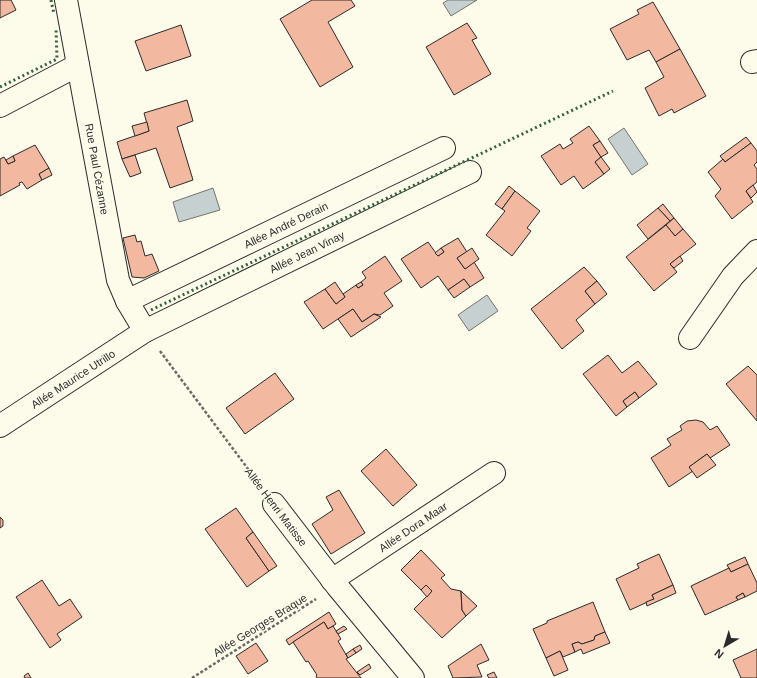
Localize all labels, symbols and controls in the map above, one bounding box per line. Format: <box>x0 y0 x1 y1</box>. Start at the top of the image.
street label: Rue Paul Cézanne <box>83 122 111 216</box>
street label: Allée André Derain <box>242 200 330 250</box>
street label: Allée Jean Vinay <box>268 228 347 275</box>
street label: Allée Maurice Utrillo <box>29 347 117 411</box>
street label: Allée Henri Matisse <box>243 466 309 548</box>
street label: Allée Dora Maar <box>377 500 450 554</box>
street label: Allée Georges Braque <box>211 591 309 659</box>
north arrow <box>705 626 745 666</box>
text: N <box>712 647 726 661</box>

